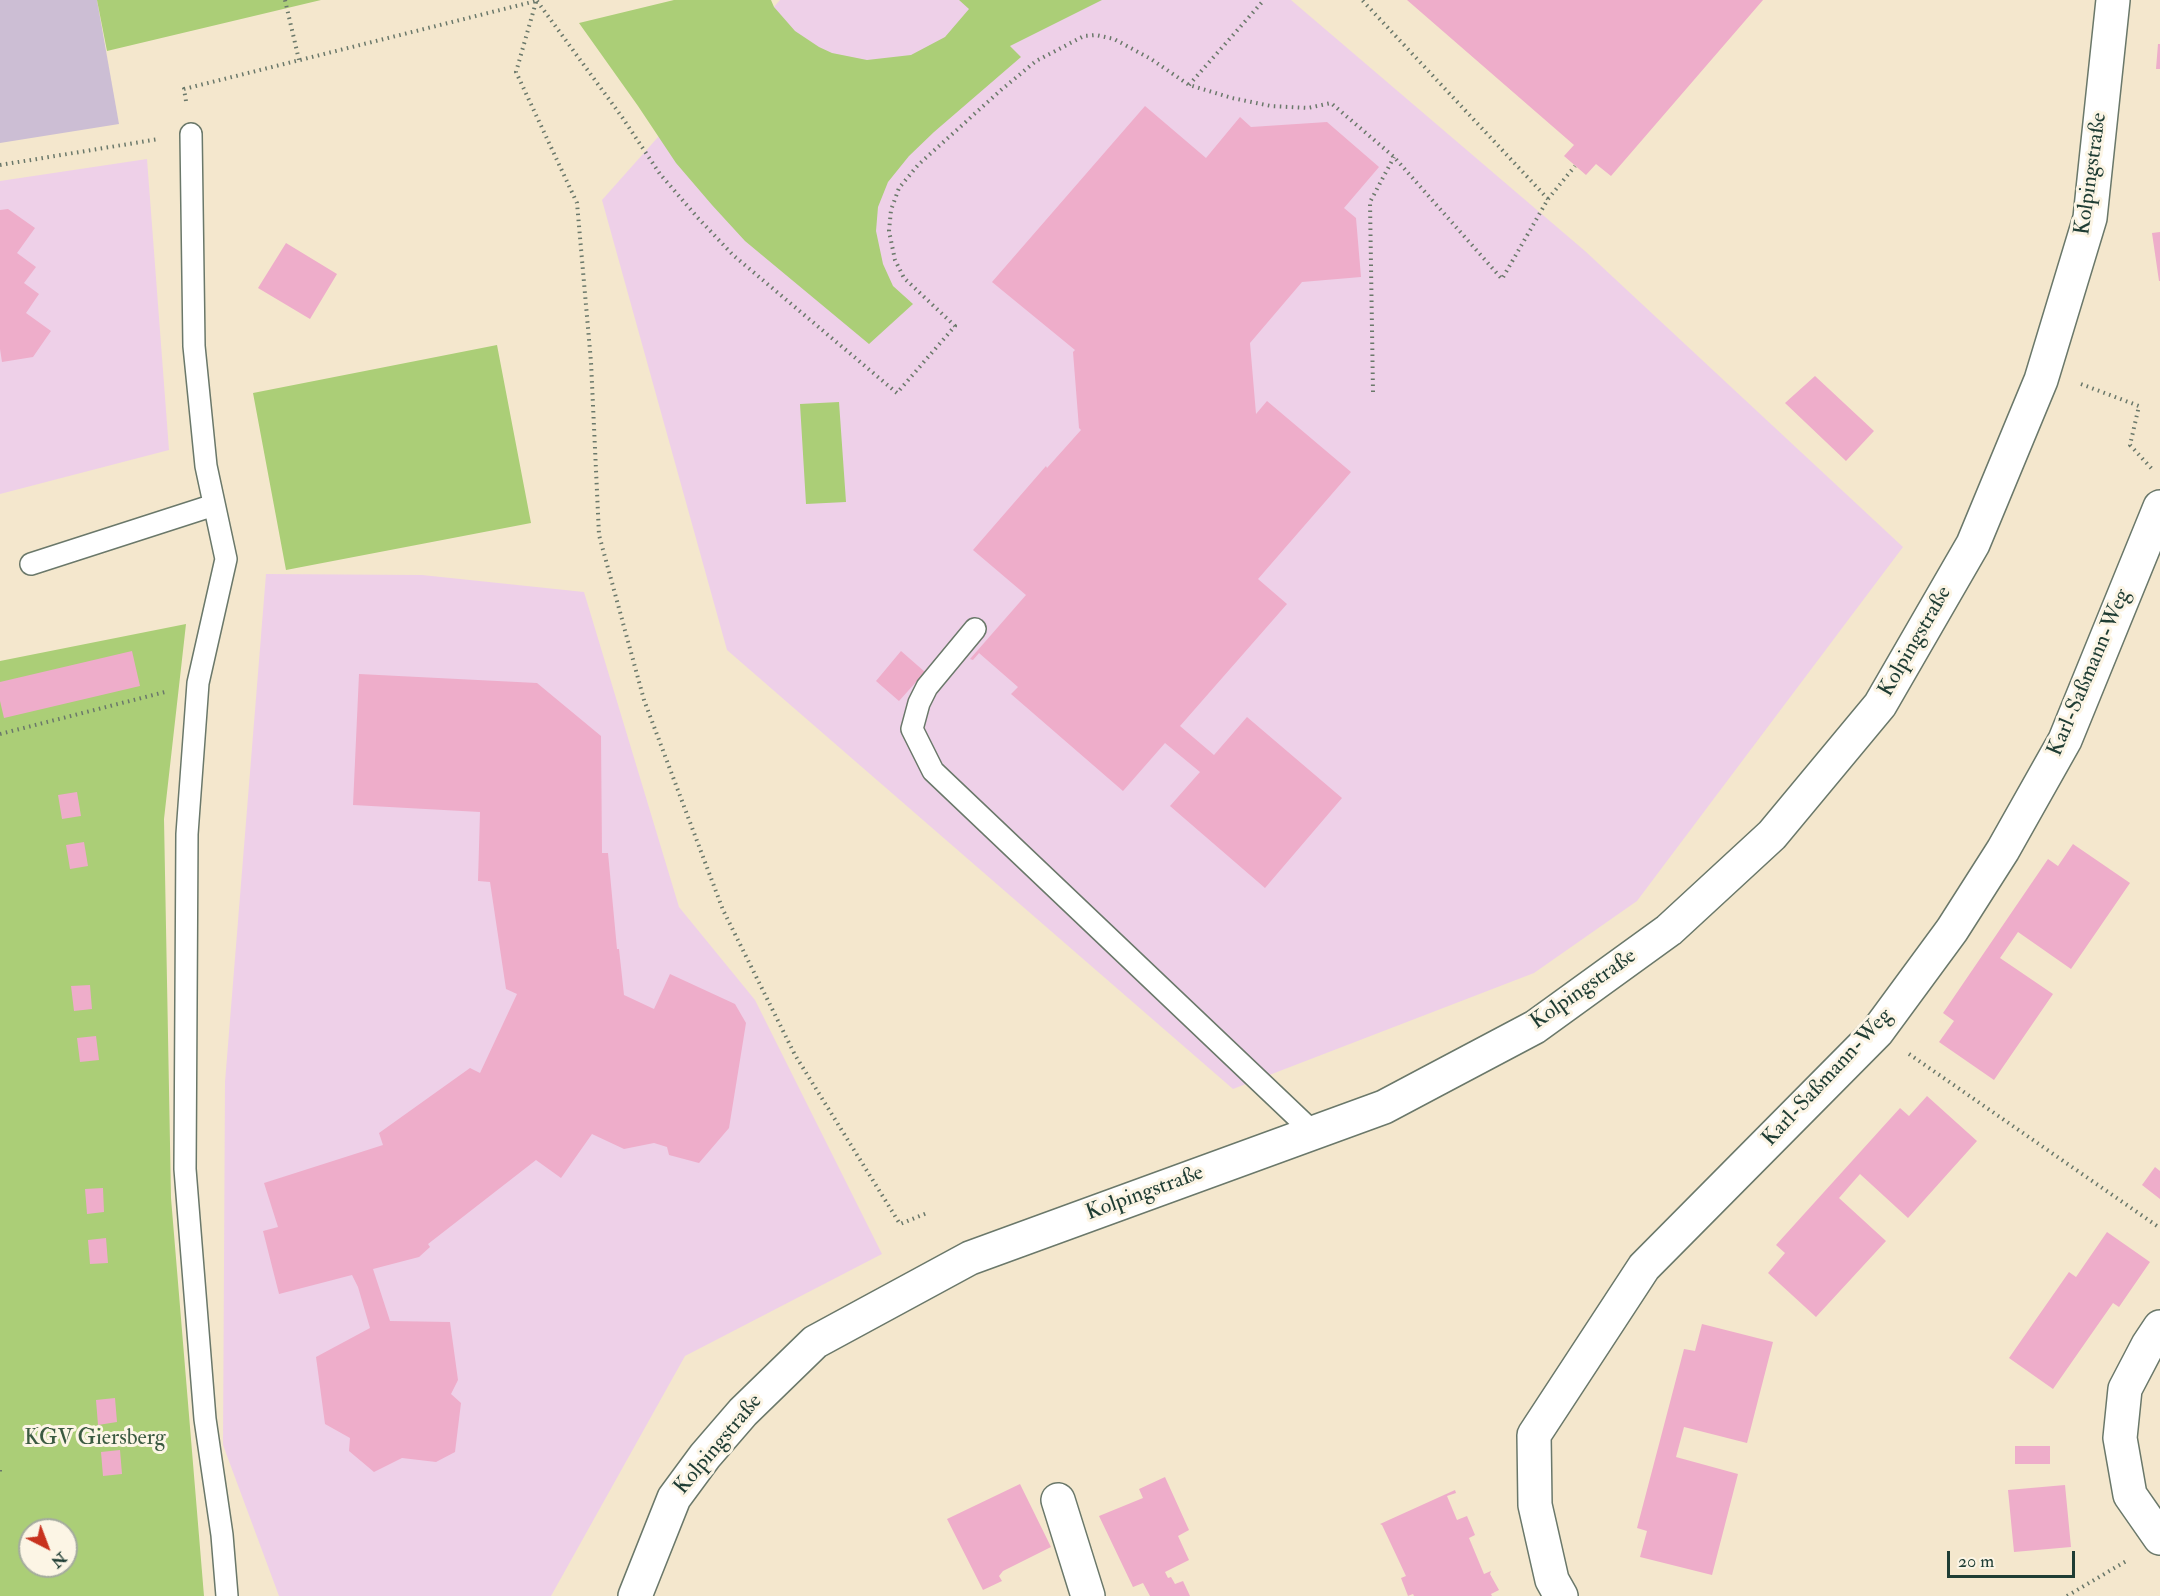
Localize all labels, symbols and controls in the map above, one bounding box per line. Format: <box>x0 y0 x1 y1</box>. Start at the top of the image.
street label: Kolpingstraße <box>2070 111 2114 237</box>
street label: Kolpingstraße <box>1874 582 1958 702</box>
street label: Karl-Saßmann-Weg <box>2043 585 2137 761</box>
street label: Kolpingstraße <box>1526 944 1642 1036</box>
street label: Karl-Saßmann-Weg <box>1757 1004 1899 1152</box>
street label: Kolpingstraße <box>1083 1161 1207 1227</box>
street label: Kolpingstraße <box>669 1389 769 1501</box>
park label: KGV Giersberg <box>24 1426 166 1452</box>
north arrow <box>18 1518 78 1578</box>
scale bar <box>1950 1539 2078 1577</box>
text: N <box>47 1548 71 1572</box>
text: 20 m <box>1958 1550 1994 1573</box>

